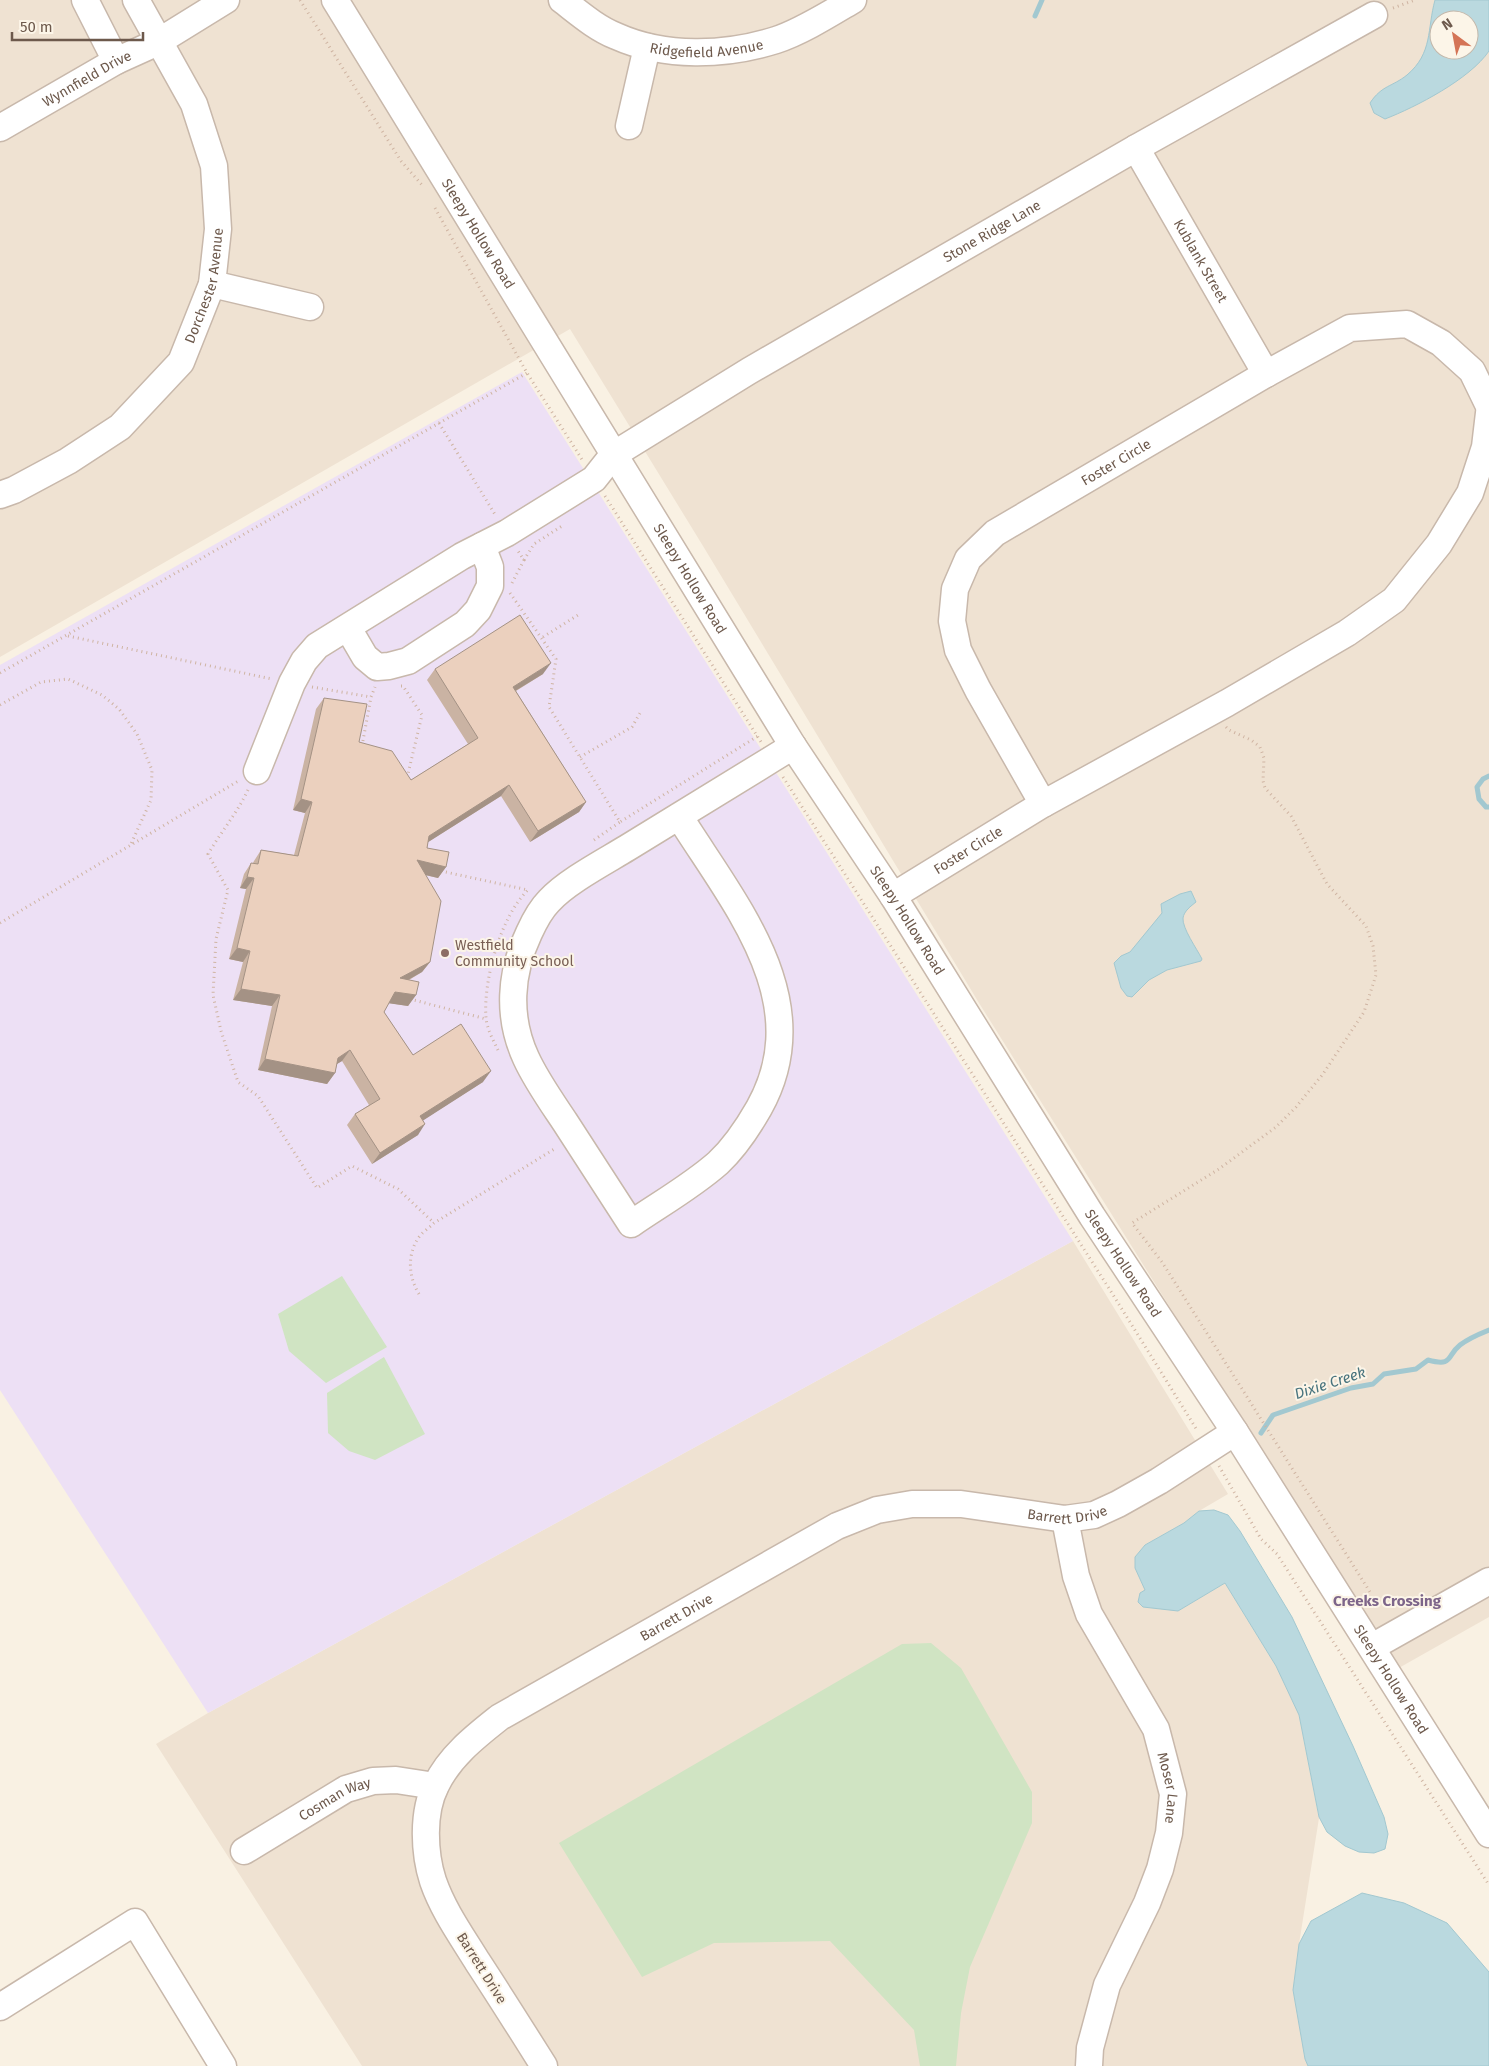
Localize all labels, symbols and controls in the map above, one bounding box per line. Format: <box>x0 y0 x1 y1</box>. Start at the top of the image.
scale bar <box>12 10 144 42</box>
north arrow <box>1429 10 1479 60</box>
text: N <box>1439 15 1456 34</box>
text: 50 m <box>20 18 53 36</box>
street label: Ridgefield Avenue <box>648 36 765 61</box>
street label: Wynnfield Drive <box>39 47 134 111</box>
street label: Sleepy Hollow Road <box>438 176 518 292</box>
street label: Stone Ridge Lane <box>940 197 1044 266</box>
street label: Kublank Street <box>1170 216 1232 306</box>
street label: Dorchester Avenue <box>181 227 227 346</box>
street label: Foster Circle <box>1078 435 1154 490</box>
street label: Sleepy Hollow Road <box>650 521 730 637</box>
street label: Foster Circle <box>931 823 1006 878</box>
street label: Sleepy Hollow Road <box>866 863 948 978</box>
place label: Westfield Community School <box>455 937 574 970</box>
marker: Westfield Community School <box>439 947 451 959</box>
street label: Sleepy Hollow Road <box>1081 1206 1165 1321</box>
water label: Dixie Creek <box>1292 1363 1368 1403</box>
street label: Barrett Drive <box>1026 1502 1110 1528</box>
street label: Barrett Drive <box>637 1590 716 1645</box>
district label: Creeks Crossing <box>1333 1592 1442 1610</box>
street label: Sleepy Hollow Road <box>1350 1622 1432 1737</box>
street label: Moser Lane <box>1153 1751 1181 1825</box>
street label: Cosman Way <box>296 1774 373 1825</box>
street label: Barrett Drive <box>453 1930 510 2007</box>

